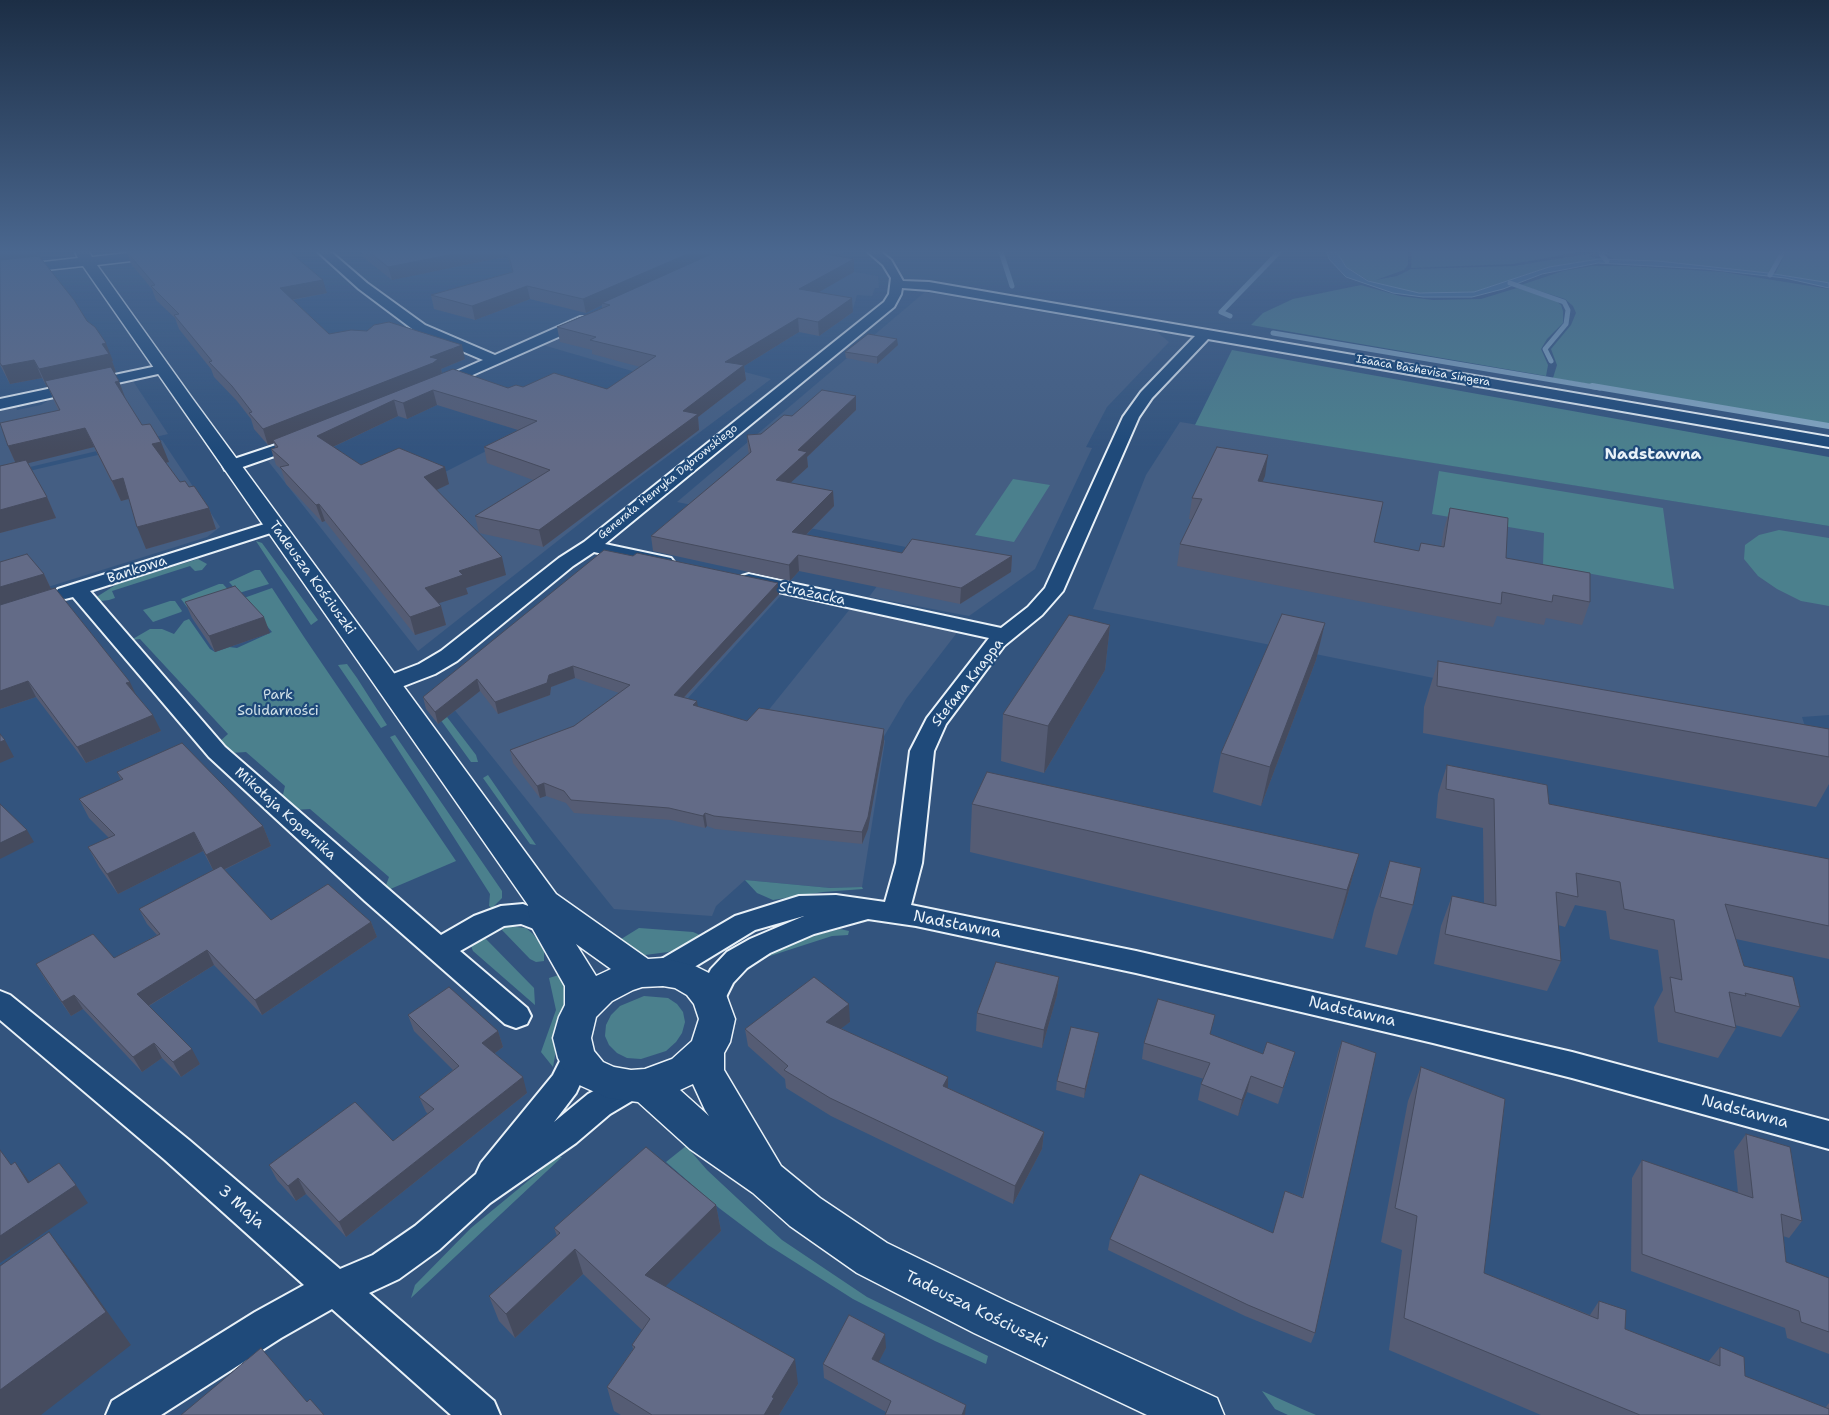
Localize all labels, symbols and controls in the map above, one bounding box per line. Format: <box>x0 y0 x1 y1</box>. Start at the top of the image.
street label: Isaaca Bashevisa Singera <box>1355 353 1491 389</box>
street label: Generała Henryka Dąbrowskiego <box>596 422 740 542</box>
district label: Nadstawna <box>1604 445 1702 465</box>
street label: Tadeusza Kościuszki <box>265 518 359 638</box>
street label: Bankowa <box>105 552 169 588</box>
street label: Strażacka <box>777 579 847 609</box>
street label: Stefana Knappa <box>929 636 1007 730</box>
park label: Park Solidarności <box>237 687 319 720</box>
street label: Mikołaja Kopernika <box>231 764 339 864</box>
street label: Nadstawna <box>911 907 1003 943</box>
street label: Nadstawna <box>1306 993 1398 1031</box>
street label: Nadstawna <box>1699 1091 1791 1133</box>
street label: 3 Maja <box>214 1181 268 1233</box>
street label: Tadeusza Kościuszki <box>902 1267 1050 1353</box>

